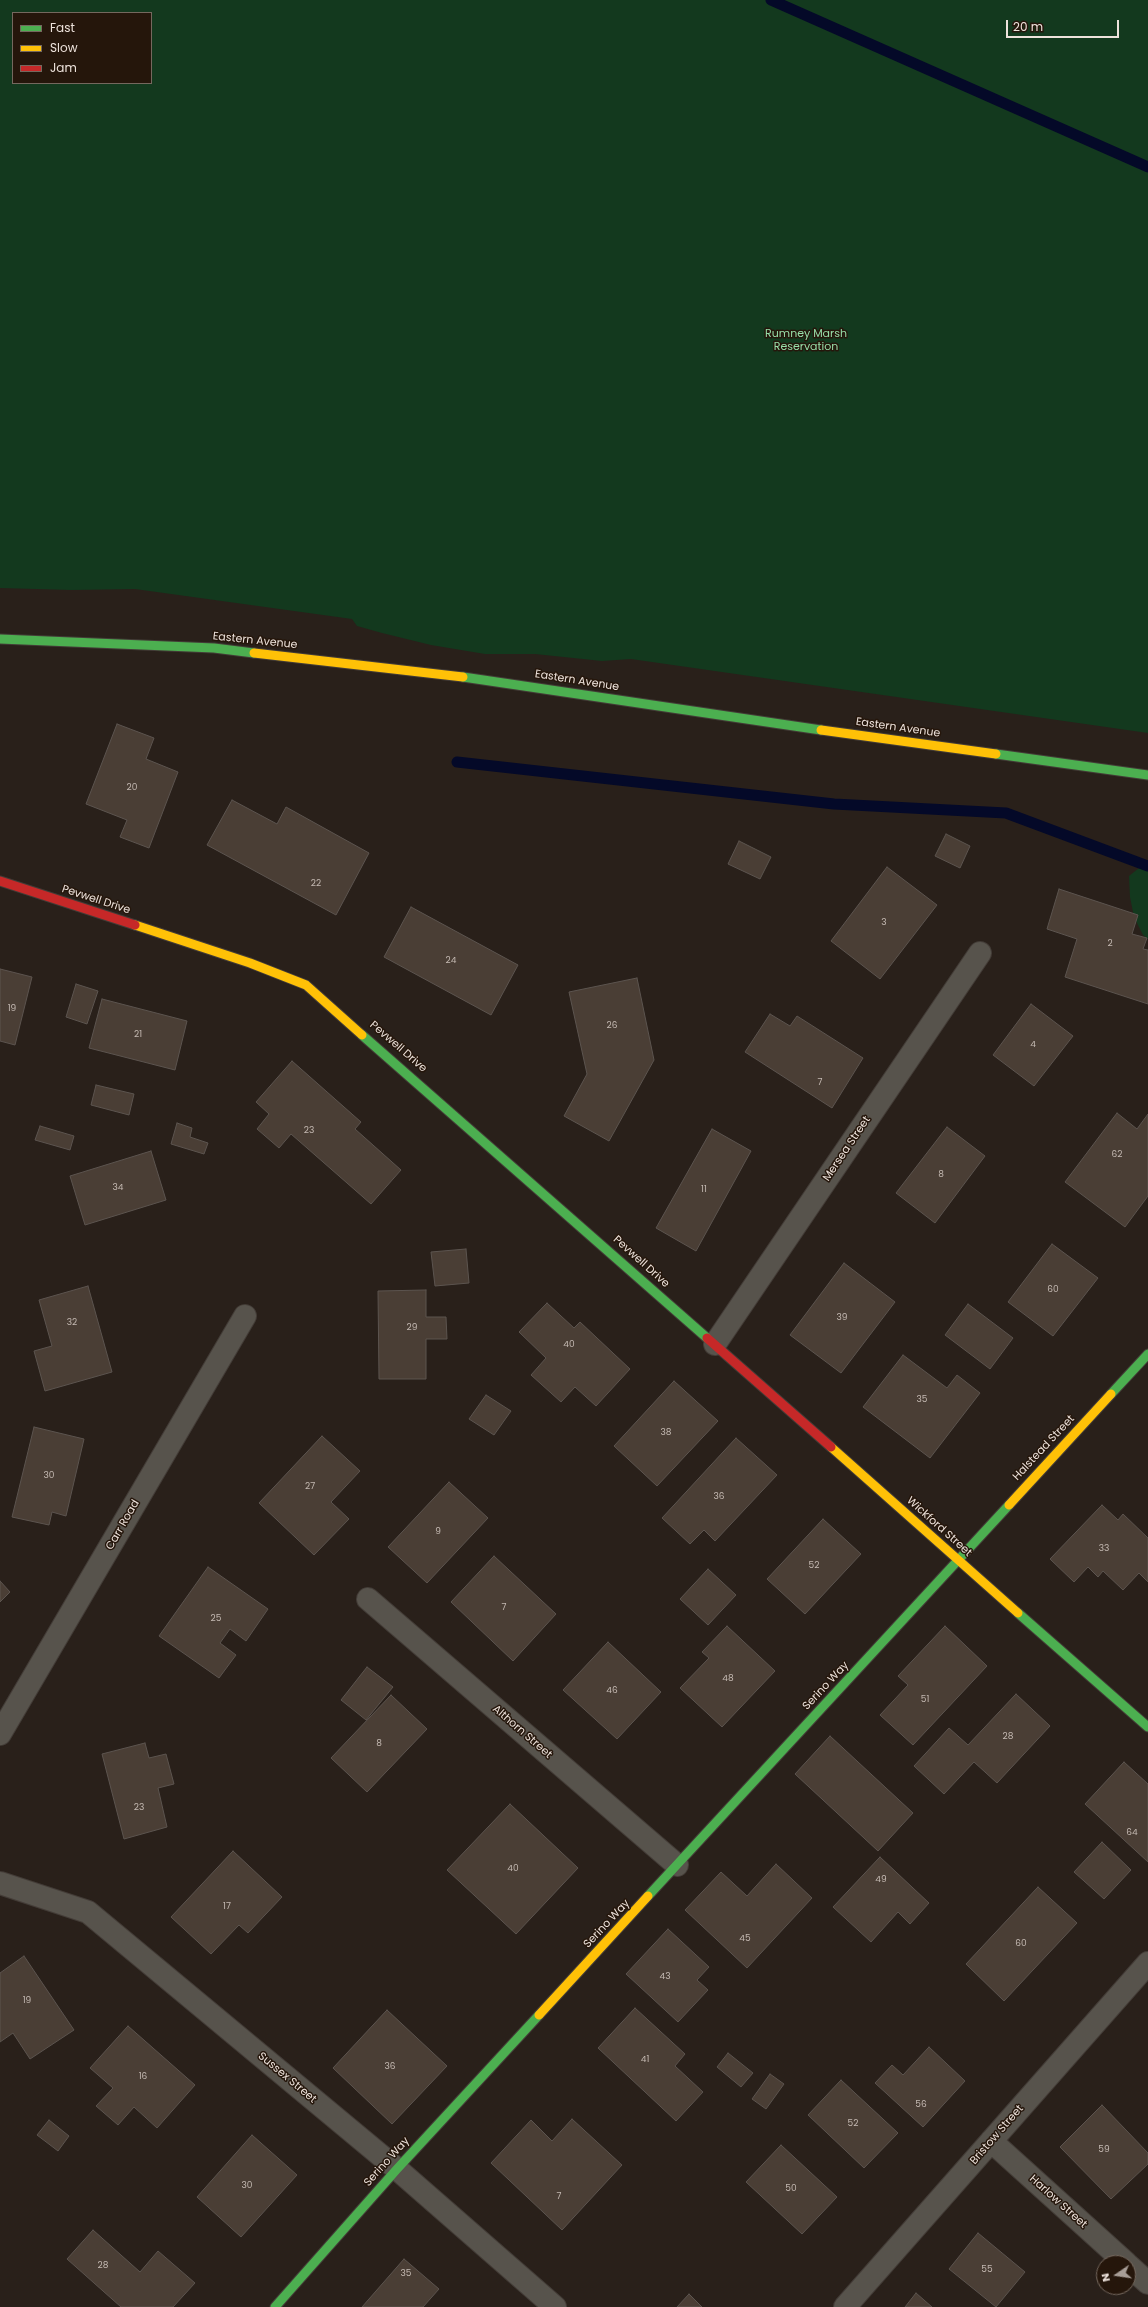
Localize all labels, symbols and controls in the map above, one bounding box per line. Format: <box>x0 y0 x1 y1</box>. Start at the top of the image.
legend <box>12 12 152 84</box>
scale bar <box>1008 12 1121 38</box>
text: 20 m <box>1013 18 1043 35</box>
text: Fast <box>50 19 75 36</box>
text: Slow <box>50 39 78 56</box>
text: Jam <box>50 59 77 76</box>
park label: Rumney Marsh Reservation <box>765 327 847 353</box>
street label: Eastern Avenue <box>212 630 298 652</box>
street label: Eastern Avenue <box>534 668 620 694</box>
street label: Eastern Avenue <box>855 716 941 740</box>
house number: 20 <box>127 783 137 793</box>
house number: 22 <box>311 879 321 889</box>
street label: Pevwell Drive <box>60 883 132 917</box>
house number: 3 <box>881 918 887 928</box>
house number: 2 <box>1107 939 1113 949</box>
house number: 24 <box>446 956 456 966</box>
house number: 19 <box>8 1004 16 1014</box>
street label: Pevwell Drive <box>367 1019 429 1075</box>
house number: 26 <box>607 1021 617 1031</box>
house number: 21 <box>134 1030 142 1040</box>
house number: 4 <box>1030 1040 1036 1050</box>
house number: 7 <box>818 1078 822 1088</box>
street label: Mersea Street <box>820 1114 874 1184</box>
house number: 23 <box>304 1126 314 1136</box>
house number: 62 <box>1112 1150 1122 1160</box>
house number: 8 <box>938 1170 944 1180</box>
house number: 34 <box>113 1183 123 1193</box>
house number: 11 <box>701 1185 707 1195</box>
street label: Pevwell Drive <box>610 1233 672 1291</box>
house number: 60 <box>1047 1285 1059 1295</box>
house number: 39 <box>837 1313 847 1323</box>
house number: 32 <box>67 1318 77 1328</box>
house number: 29 <box>407 1323 417 1333</box>
house number: 40 <box>563 1340 575 1350</box>
house number: 35 <box>917 1395 927 1405</box>
street label: Halstead Street <box>1010 1413 1078 1483</box>
house number: 38 <box>661 1428 671 1438</box>
house number: 30 <box>44 1471 54 1481</box>
house number: 27 <box>305 1482 315 1492</box>
house number: 36 <box>713 1492 725 1502</box>
street label: Wickford Street <box>904 1494 974 1560</box>
street label: Carr Road <box>103 1498 143 1552</box>
house number: 9 <box>435 1527 441 1537</box>
house number: 33 <box>1099 1544 1109 1554</box>
house number: 52 <box>809 1561 819 1571</box>
house number: 7 <box>502 1603 506 1613</box>
house number: 25 <box>211 1614 221 1624</box>
street label: Serino Way <box>800 1659 852 1713</box>
house number: 48 <box>722 1674 734 1684</box>
house number: 46 <box>606 1686 618 1696</box>
house number: 51 <box>921 1695 929 1705</box>
street label: Althorn Street <box>490 1703 554 1761</box>
house number: 28 <box>1003 1732 1013 1742</box>
house number: 8 <box>376 1739 382 1749</box>
house number: 23 <box>134 1803 144 1813</box>
house number: 64 <box>1126 1828 1138 1838</box>
house number: 40 <box>507 1864 519 1874</box>
house number: 49 <box>875 1875 887 1885</box>
street label: Serino Way <box>581 1897 633 1951</box>
house number: 17 <box>223 1902 231 1912</box>
house number: 45 <box>739 1934 751 1944</box>
house number: 60 <box>1015 1939 1027 1949</box>
house number: 43 <box>660 1972 670 1982</box>
house number: 19 <box>23 1996 31 2006</box>
street label: Sussex Street <box>255 2050 319 2106</box>
house number: 41 <box>641 2055 649 2065</box>
house number: 36 <box>384 2062 396 2072</box>
house number: 16 <box>139 2072 147 2082</box>
house number: 56 <box>915 2100 927 2110</box>
street label: Bristow Street <box>968 2103 1026 2167</box>
house number: 52 <box>848 2119 858 2129</box>
street label: Serino Way <box>362 2135 412 2189</box>
house number: 59 <box>1098 2145 1110 2155</box>
street label: Harlow Street <box>1026 2173 1090 2231</box>
house number: 30 <box>242 2181 252 2191</box>
house number: 50 <box>785 2184 797 2194</box>
house number: 7 <box>557 2192 561 2202</box>
north arrow <box>1096 2255 1136 2295</box>
house number: 28 <box>98 2261 108 2271</box>
house number: 55 <box>981 2265 993 2275</box>
house number: 35 <box>401 2269 411 2279</box>
text: N <box>1097 2272 1114 2283</box>

